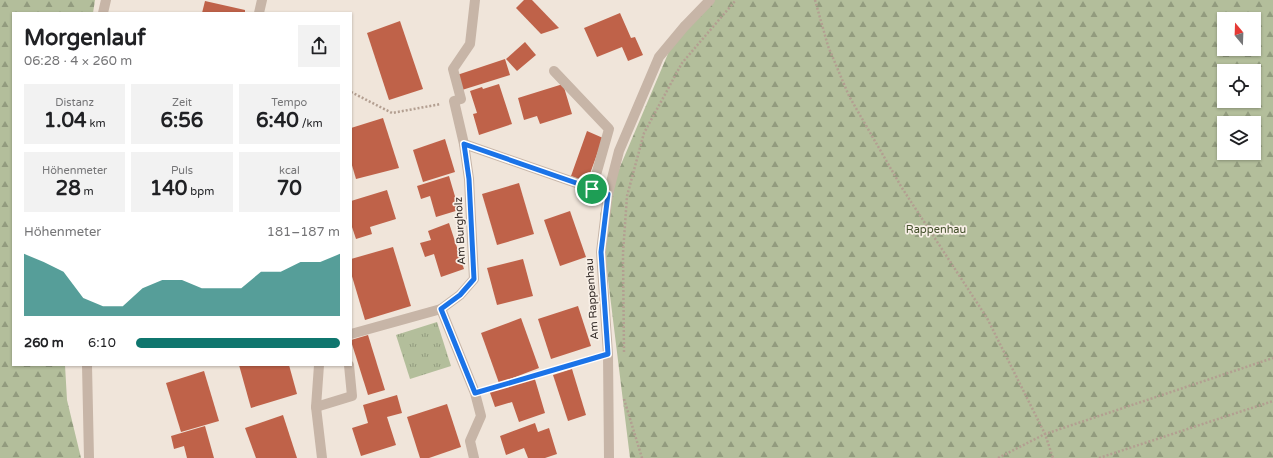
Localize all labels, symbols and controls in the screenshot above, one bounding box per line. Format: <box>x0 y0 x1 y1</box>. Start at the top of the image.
north arrow <box>1217 12 1261 56</box>
map controls <box>1217 12 1261 160</box>
text: Morgenlauf <box>24 25 146 51</box>
button: share <box>298 25 340 67</box>
text: 06:28 · 4 × 260 m <box>24 53 132 69</box>
button: locate <box>1217 64 1261 108</box>
text: Distanz <box>55 96 94 109</box>
text: Zeit <box>172 96 192 109</box>
text: Tempo <box>271 96 307 109</box>
text: 1.04 <box>44 109 87 133</box>
text: 6:56 <box>161 109 203 133</box>
text: 6:40 <box>256 109 299 133</box>
button: layers <box>1217 116 1261 160</box>
text: km <box>87 117 106 130</box>
text: /km <box>299 117 323 130</box>
text: Höhenmeter <box>42 164 107 177</box>
text: Puls <box>171 164 193 177</box>
text: kcal <box>279 164 300 177</box>
pin <box>575 172 609 206</box>
text: 28 <box>56 177 81 201</box>
text: 140 <box>150 177 187 201</box>
text: 70 <box>277 177 302 201</box>
icon: arrive <box>581 178 603 200</box>
text: m <box>81 185 94 198</box>
text: bpm <box>187 185 214 198</box>
street label: Am Burgholz <box>452 196 468 265</box>
park label: Rappenhau <box>906 223 966 236</box>
text: Höhenmeter <box>24 224 101 240</box>
text: 181–187 m <box>267 224 340 240</box>
street label: Am Rappenhau <box>583 258 601 340</box>
text: 260 m <box>24 335 64 351</box>
text: 6:10 <box>88 335 116 351</box>

